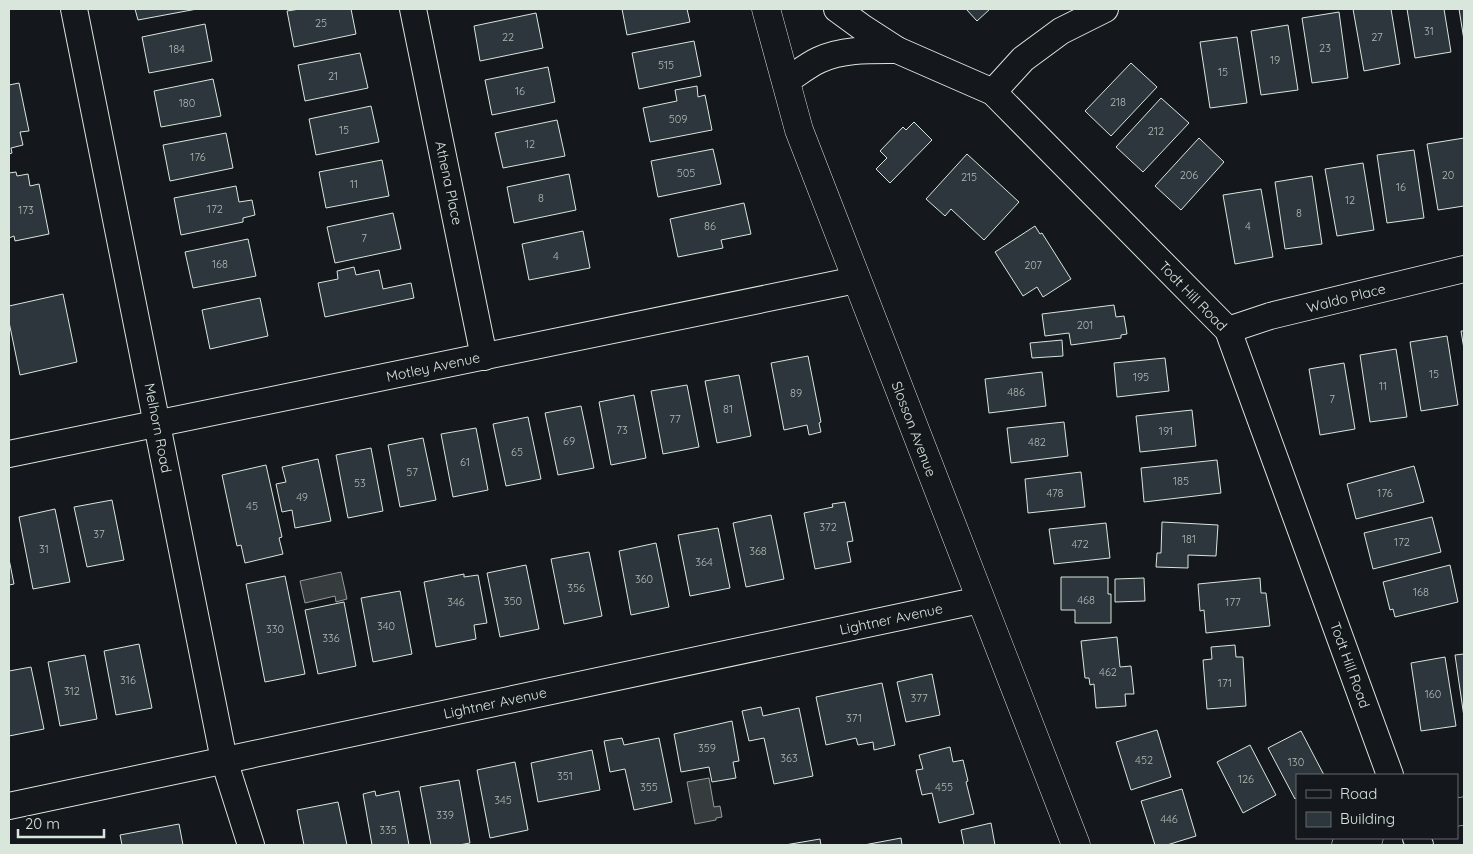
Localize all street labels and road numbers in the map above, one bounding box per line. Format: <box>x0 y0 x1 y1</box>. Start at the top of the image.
street label: Athena Place <box>431 139 467 227</box>
street label: Todt Hill Road <box>1155 257 1231 335</box>
street label: Waldo Place <box>1305 279 1388 317</box>
street label: Motley Avenue <box>384 348 482 386</box>
street label: Slosson Avenue <box>888 379 940 479</box>
street label: Melhorn Road <box>140 382 176 474</box>
street label: Lightner Avenue <box>838 599 944 639</box>
street label: Todt Hill Road <box>1326 619 1374 711</box>
street label: Lightner Avenue <box>442 683 548 723</box>

